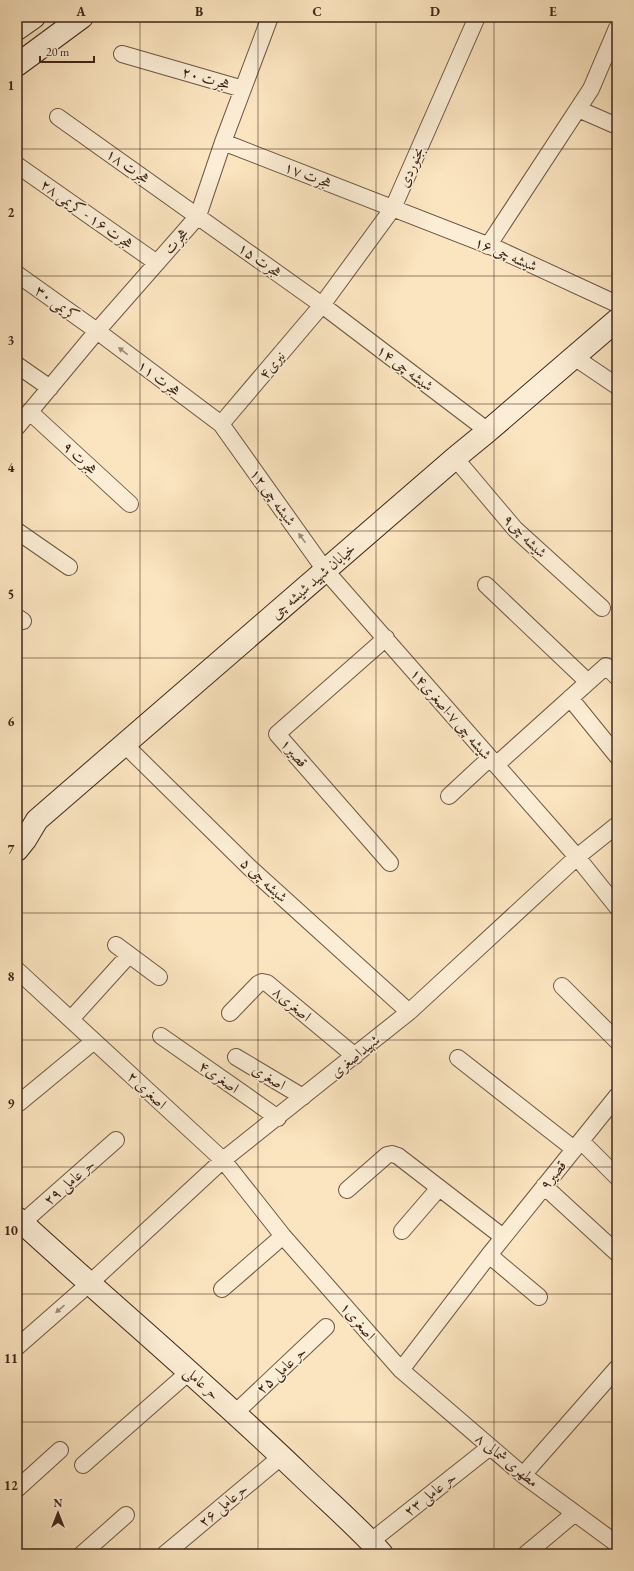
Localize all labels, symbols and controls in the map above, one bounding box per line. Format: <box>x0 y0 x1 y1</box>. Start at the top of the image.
text: A <box>75 3 86 20</box>
text: B <box>195 3 203 20</box>
text: C <box>312 3 322 20</box>
text: D <box>430 3 440 20</box>
text: E <box>549 3 557 20</box>
scale bar <box>40 38 94 64</box>
text: 20 m <box>46 44 70 60</box>
street label: هجرت ۲۰ <box>180 62 232 94</box>
text: 1 <box>8 77 15 94</box>
street label: بجنوردی <box>393 143 429 191</box>
street label: هجرت ۱۸ <box>102 144 154 188</box>
street label: هجرت ۱۷ <box>281 157 335 193</box>
street label: هجرت ۱۶ - کریمی ۲۸ <box>36 174 137 254</box>
text: 2 <box>8 204 15 221</box>
street label: هجرت <box>159 224 193 258</box>
street label: شیشه چی ۱۶ <box>472 232 540 275</box>
street label: هجرت ۱۵ <box>234 238 286 282</box>
street label: کریمی ۳۰ <box>30 280 83 327</box>
text: 3 <box>8 332 15 349</box>
street label: شیشه چی ۱۴ <box>373 340 438 395</box>
street label: نیری۴ <box>254 346 289 383</box>
one-way arrow <box>117 347 128 355</box>
street label: هجرت ۱۱ <box>133 355 185 401</box>
street label: هجرت ۹ <box>58 437 102 479</box>
text: 4 <box>8 459 15 476</box>
street label: شیشه چی ۱۲ <box>246 464 301 529</box>
street label: شیشه چی۹ <box>499 510 551 562</box>
one-way arrow <box>298 533 306 544</box>
street label: خیابان شهید شیشه چی <box>266 539 360 623</box>
text: 5 <box>8 586 14 603</box>
street label: شیشه چی ۷-اصغری۱۴ <box>406 664 496 764</box>
text: 6 <box>8 713 15 730</box>
street label: قصیر۱ <box>277 734 312 771</box>
text: 7 <box>8 841 15 858</box>
street label: شیشه چی ۵ <box>237 853 292 906</box>
text: 8 <box>8 968 15 985</box>
street label: اصغری۸ <box>268 982 316 1026</box>
street label: شهیداصغری <box>326 1030 384 1082</box>
street label: اصغری۴ <box>195 1056 243 1098</box>
street label: اصغری <box>248 1059 290 1095</box>
street label: اصغری ۲ <box>123 1066 171 1114</box>
text: 9 <box>8 1095 15 1112</box>
street label: حر عاملی ۲۹ <box>39 1154 100 1211</box>
street label: قصیر۹ <box>535 1156 570 1193</box>
text: 10 <box>4 1222 18 1239</box>
street label: اصغری۱ <box>336 1298 380 1344</box>
one-way arrow <box>55 1304 66 1313</box>
street label: حر عاملی ۲۵ <box>252 1342 311 1399</box>
text: 11 <box>4 1350 18 1367</box>
street label: حر عاملی <box>179 1362 224 1405</box>
street label: مطهری شمالی ۸ <box>471 1428 543 1492</box>
street label: حر عاملی ۲۳ <box>399 1467 461 1522</box>
text: 12 <box>4 1477 18 1494</box>
street label: حرعاملی ۲۶ <box>194 1478 253 1532</box>
north arrow <box>38 1493 78 1533</box>
text: N <box>54 1496 63 1510</box>

